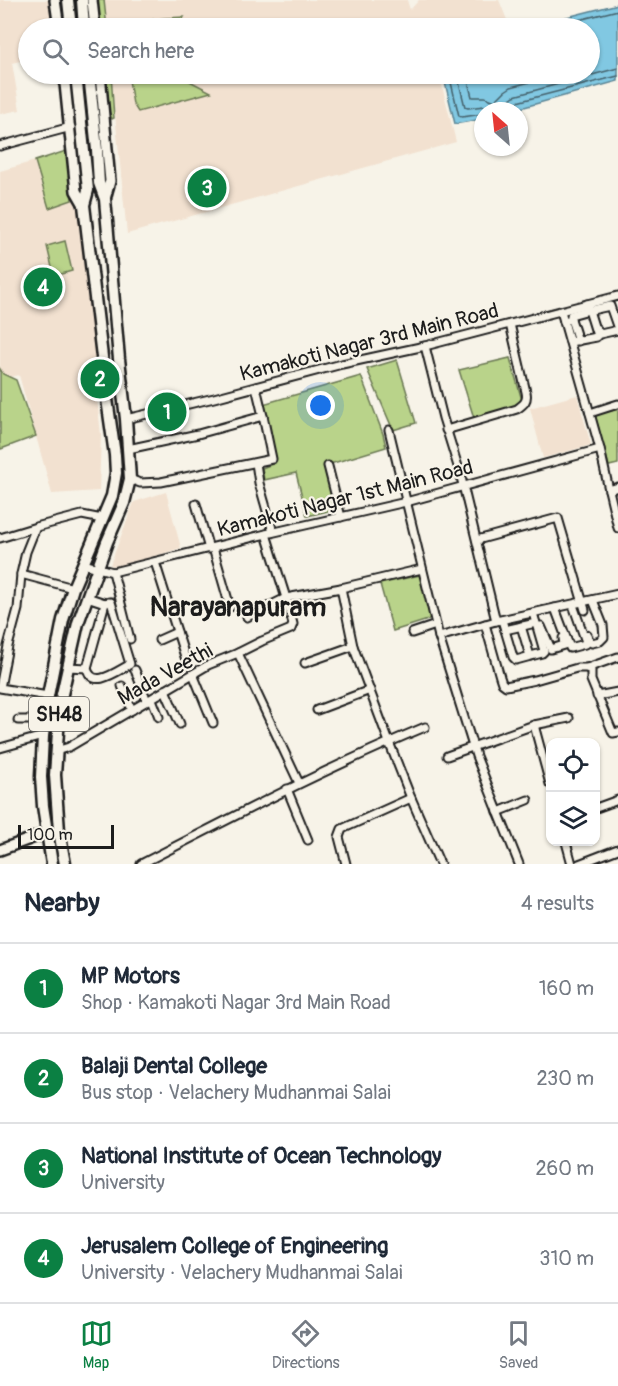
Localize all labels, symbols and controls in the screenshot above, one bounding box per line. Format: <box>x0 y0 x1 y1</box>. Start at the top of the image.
search box <box>18 18 600 84</box>
icon: search <box>39 35 72 68</box>
text: Search here <box>87 37 194 65</box>
north arrow <box>474 102 528 156</box>
pin: 3 <box>188 166 226 210</box>
pin: 4 <box>24 264 63 310</box>
street label: Kamakoti Nagar 3rd Main Road <box>237 297 501 388</box>
pin: 2 <box>80 356 120 401</box>
pin: 1 <box>148 390 186 434</box>
your location <box>306 391 335 420</box>
street label: Kamakoti Nagar 1st Main Road <box>214 454 476 543</box>
district label: Narayanapuram <box>150 591 326 624</box>
street label: Mada Veethi <box>113 637 218 712</box>
road number: SH48 <box>29 697 89 731</box>
map controls <box>546 738 600 846</box>
button: locate <box>546 738 600 792</box>
button: layers <box>546 792 600 846</box>
scale bar <box>18 822 114 850</box>
text: 100 m <box>27 825 73 845</box>
text: Nearby <box>24 887 100 919</box>
text: 4 results <box>521 891 594 916</box>
text: MP Motors <box>81 962 180 990</box>
text: 1 <box>40 976 47 1001</box>
text: 160 m <box>539 976 594 1001</box>
text: Shop · Kamakoti Nagar 3rd Main Road <box>81 990 391 1015</box>
text: Balaji Dental College <box>81 1052 267 1080</box>
text: 2 <box>38 1066 49 1091</box>
text: 230 m <box>537 1066 594 1091</box>
text: Bus stop · Velachery Mudhanmai Salai <box>81 1080 391 1105</box>
text: National Institute of Ocean Technology <box>81 1142 442 1170</box>
text: 3 <box>38 1156 49 1181</box>
text: 260 m <box>535 1156 594 1181</box>
text: University <box>81 1170 165 1195</box>
text: Jerusalem College of Engineering <box>81 1232 388 1260</box>
text: 4 <box>38 1246 49 1271</box>
text: 310 m <box>539 1246 594 1271</box>
text: University · Velachery Mudhanmai Salai <box>81 1260 402 1285</box>
tab: Map <box>80 1317 113 1373</box>
tab: Directions <box>272 1317 340 1373</box>
tab: Saved <box>499 1317 538 1373</box>

